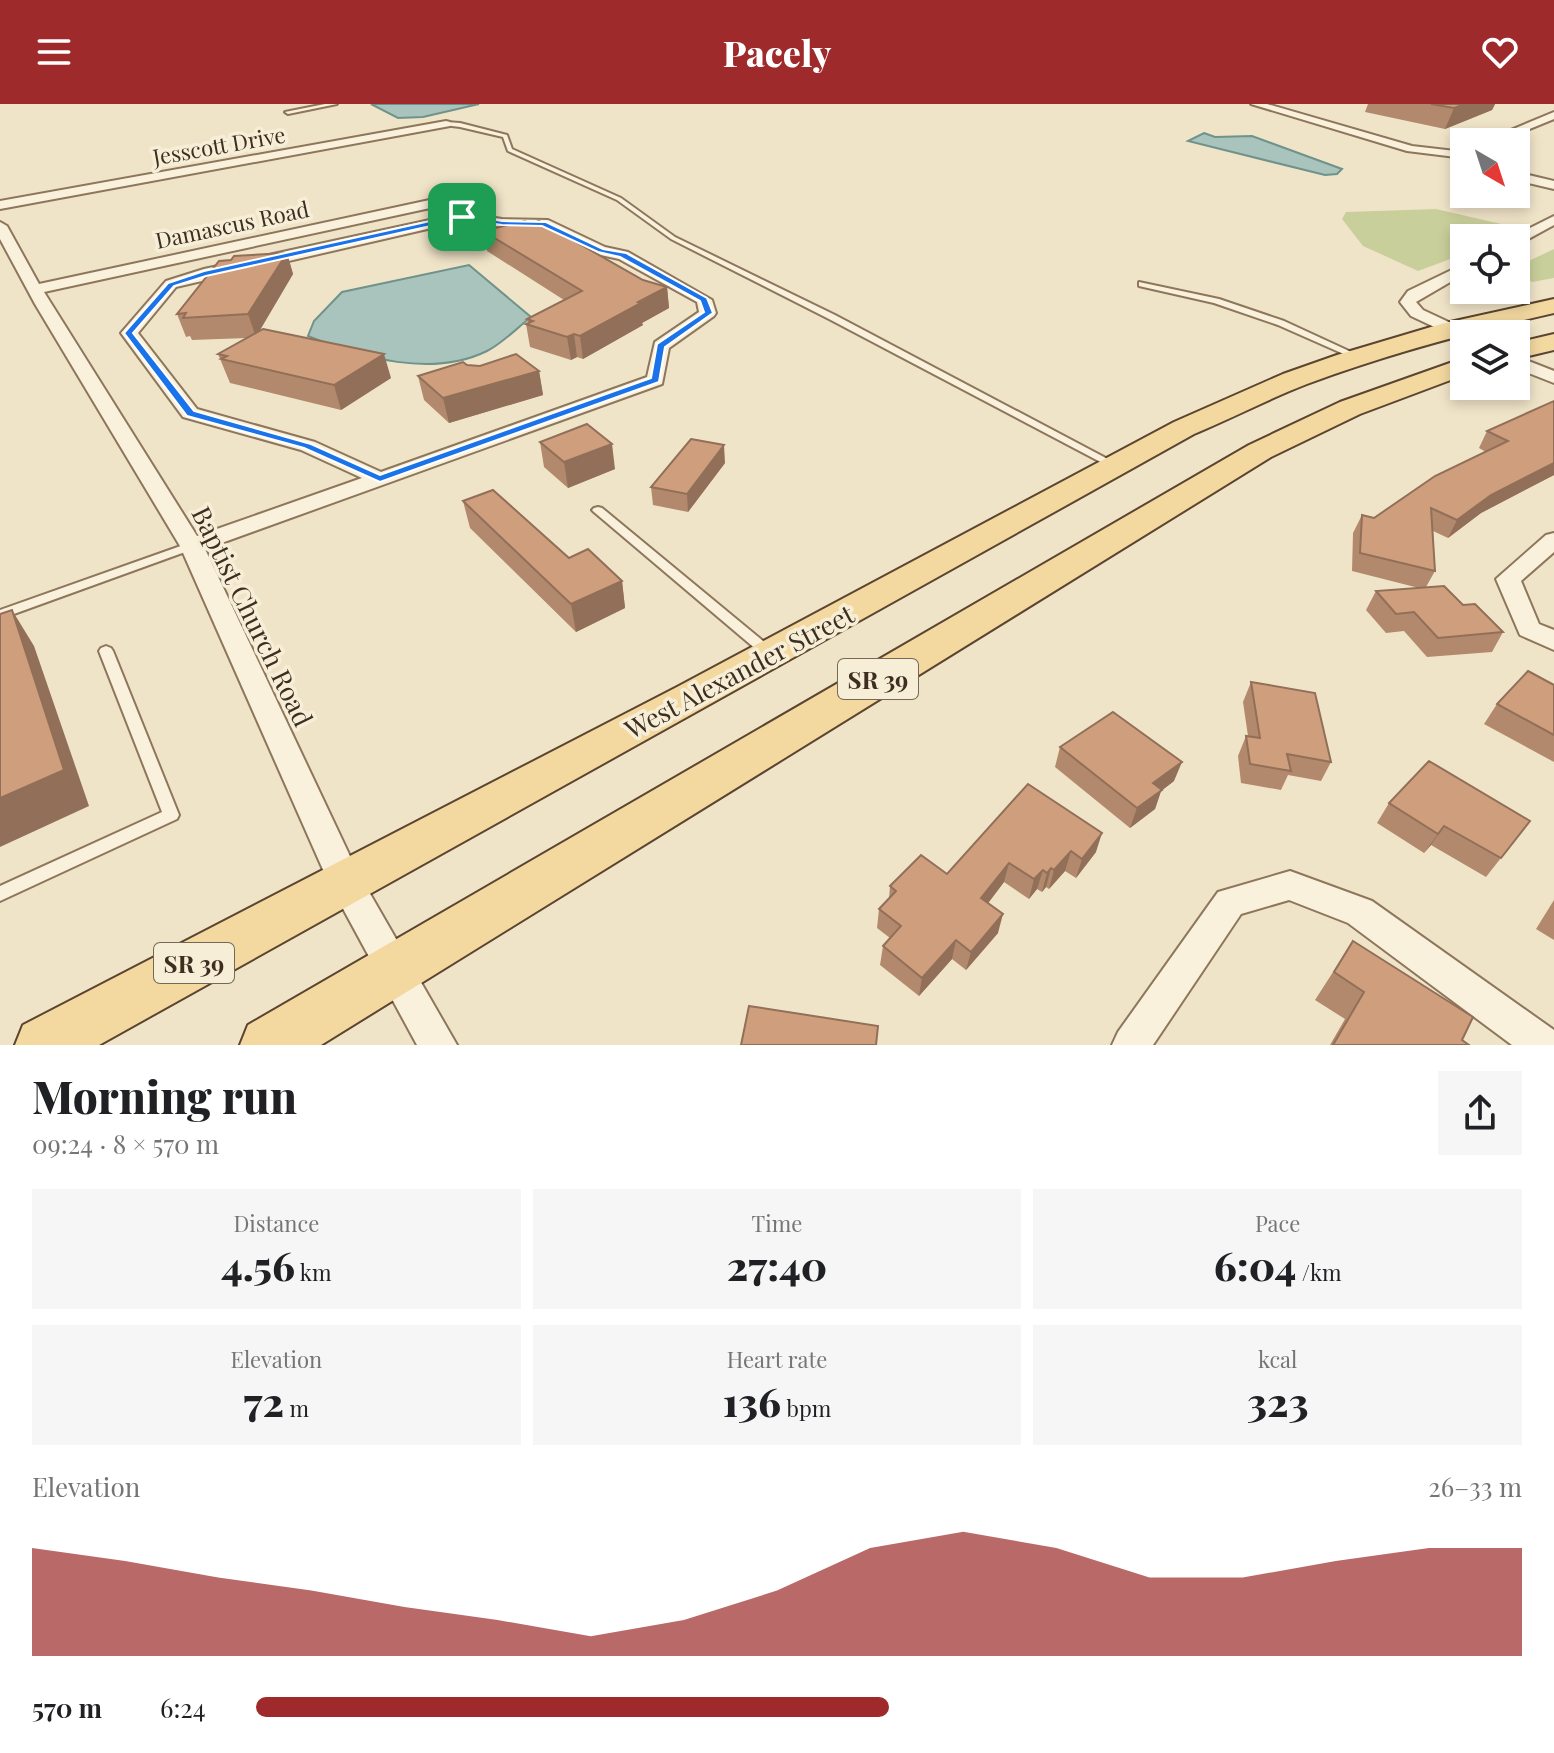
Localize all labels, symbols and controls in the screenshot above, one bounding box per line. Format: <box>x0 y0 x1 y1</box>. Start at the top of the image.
text: Pacely <box>723 28 831 76</box>
icon: menu <box>32 30 76 74</box>
icon: heart <box>1478 30 1522 74</box>
street label: Jesscott Drive <box>149 119 288 172</box>
north arrow <box>1450 128 1530 208</box>
map controls <box>1450 128 1530 400</box>
pin <box>428 183 496 251</box>
street label: Damascus Road <box>153 193 312 255</box>
icon: arrive <box>440 195 484 239</box>
button: locate <box>1450 224 1530 304</box>
button: layers <box>1450 320 1530 400</box>
street label: Baptist Church Road <box>184 500 322 732</box>
street label: West Alexander Street <box>617 595 860 747</box>
road number: SR 39 <box>838 659 918 699</box>
road number: SR 39 <box>154 943 234 983</box>
text: Morning run <box>32 1066 297 1125</box>
button: share <box>1438 1071 1522 1155</box>
text: 09:24 · 8 × 570 m <box>32 1126 219 1161</box>
text: Distance <box>233 1208 319 1238</box>
text: Time <box>752 1208 802 1238</box>
text: Pace <box>1255 1208 1300 1238</box>
text: 4.56 <box>221 1238 295 1291</box>
text: 27:40 <box>727 1238 827 1291</box>
text: 6:04 <box>1214 1238 1296 1291</box>
text: km <box>295 1257 332 1287</box>
text: /km <box>1296 1257 1342 1287</box>
text: Elevation <box>231 1344 322 1374</box>
text: Heart rate <box>727 1344 827 1374</box>
text: kcal <box>1258 1344 1297 1374</box>
text: 72 <box>244 1374 284 1427</box>
text: 136 <box>723 1374 781 1427</box>
text: 323 <box>1247 1374 1308 1427</box>
text: m <box>284 1393 309 1423</box>
text: bpm <box>781 1393 831 1423</box>
text: Elevation <box>32 1469 140 1504</box>
text: 26–33 m <box>1428 1469 1522 1504</box>
text: 570 m <box>32 1690 102 1725</box>
text: 6:24 <box>160 1690 206 1725</box>

